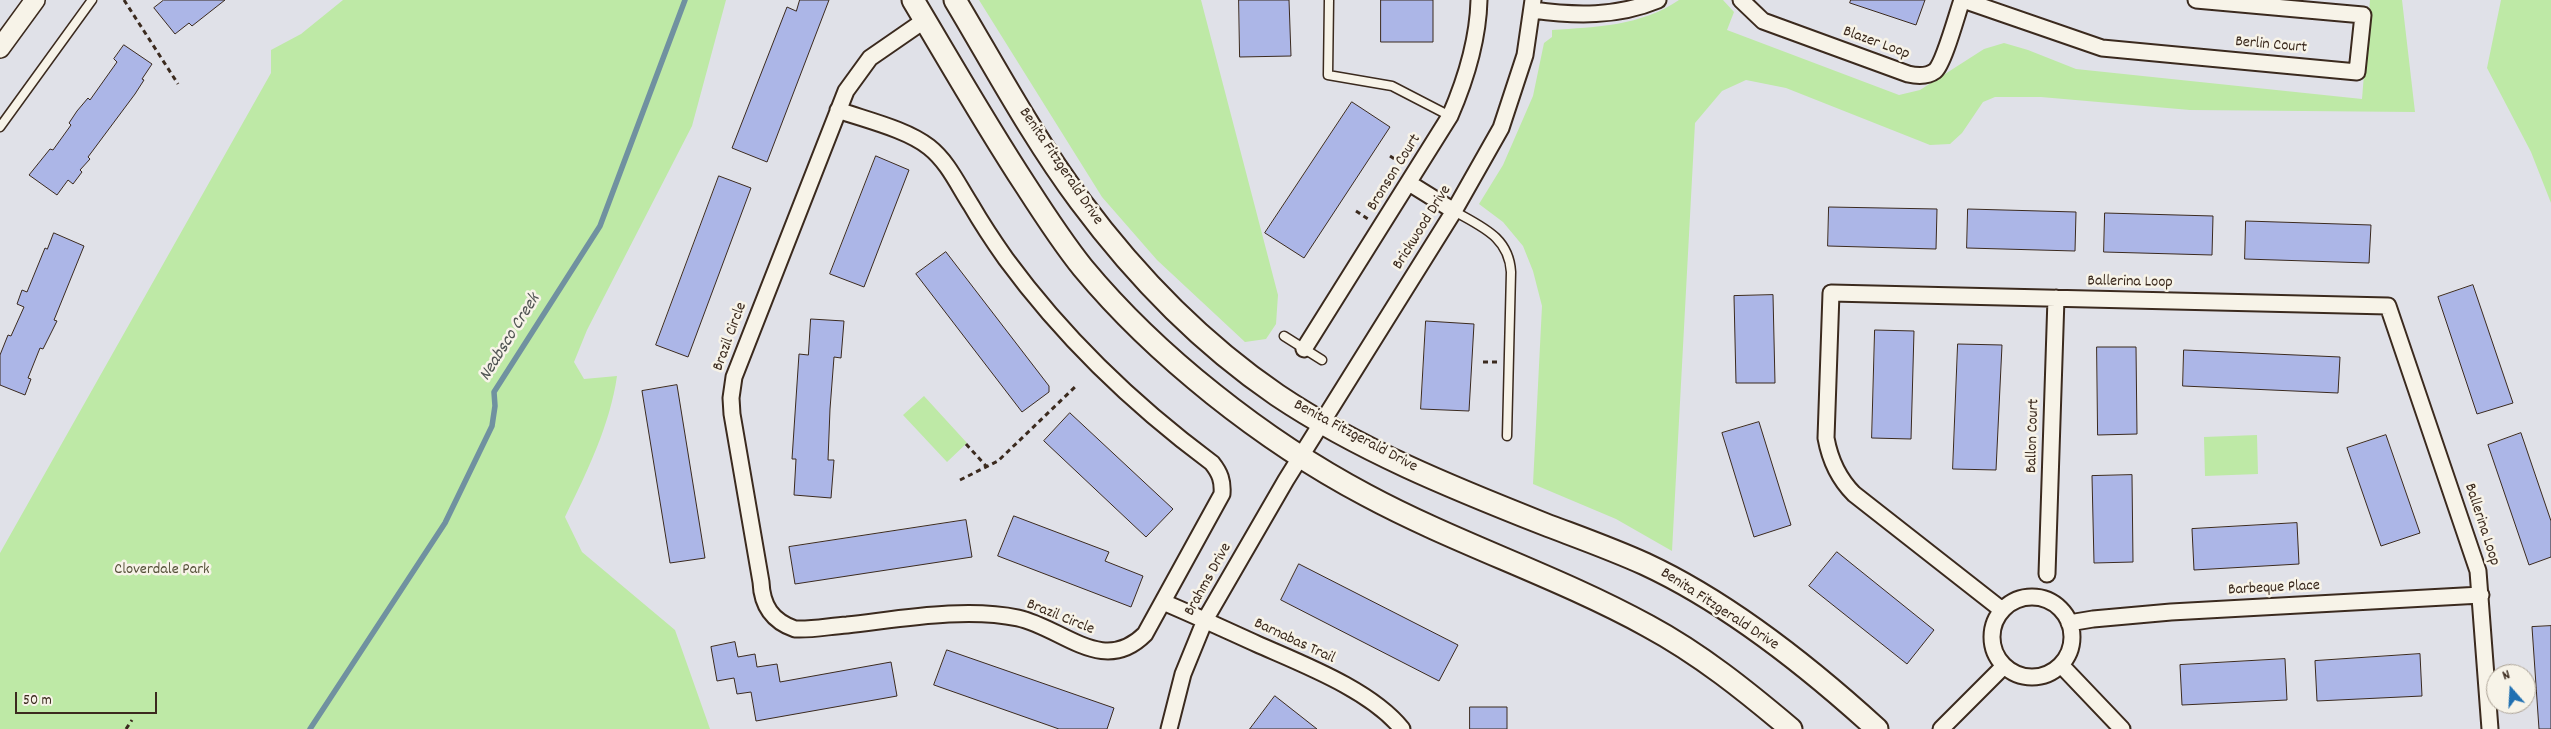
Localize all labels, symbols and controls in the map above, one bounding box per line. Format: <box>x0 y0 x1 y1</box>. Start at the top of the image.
street label: Blazer Loop <box>1840 23 1912 65</box>
street label: Berlin Court <box>2234 33 2308 59</box>
street label: Benita Fitzgerald Drive <box>1014 105 1106 229</box>
street label: Bronson Court <box>1364 131 1426 215</box>
street label: Brickwood Drive <box>1389 182 1457 274</box>
street label: Ballerina Loop <box>2087 273 2173 293</box>
water label: Neabsco Creek <box>476 290 546 386</box>
street label: Brazil Circle <box>710 300 752 374</box>
street label: Benita Fitzgerald Drive <box>1290 396 1420 478</box>
street label: Ballon Court <box>2023 398 2045 474</box>
street label: Ballerina Loop <box>2459 481 2503 569</box>
street label: Brahms Drive <box>1181 540 1237 620</box>
park label: Cloverdale Park <box>114 561 210 581</box>
street label: Benita Fitzgerald Drive <box>1656 565 1782 655</box>
street label: Barbeque Place <box>2228 577 2320 601</box>
street label: Brazil Circle <box>1023 596 1097 640</box>
street label: Barnabas Trail <box>1250 615 1338 669</box>
north arrow <box>2486 664 2536 714</box>
text: N <box>2500 665 2513 686</box>
scale bar <box>18 682 160 714</box>
text: 50 m <box>23 690 52 712</box>

